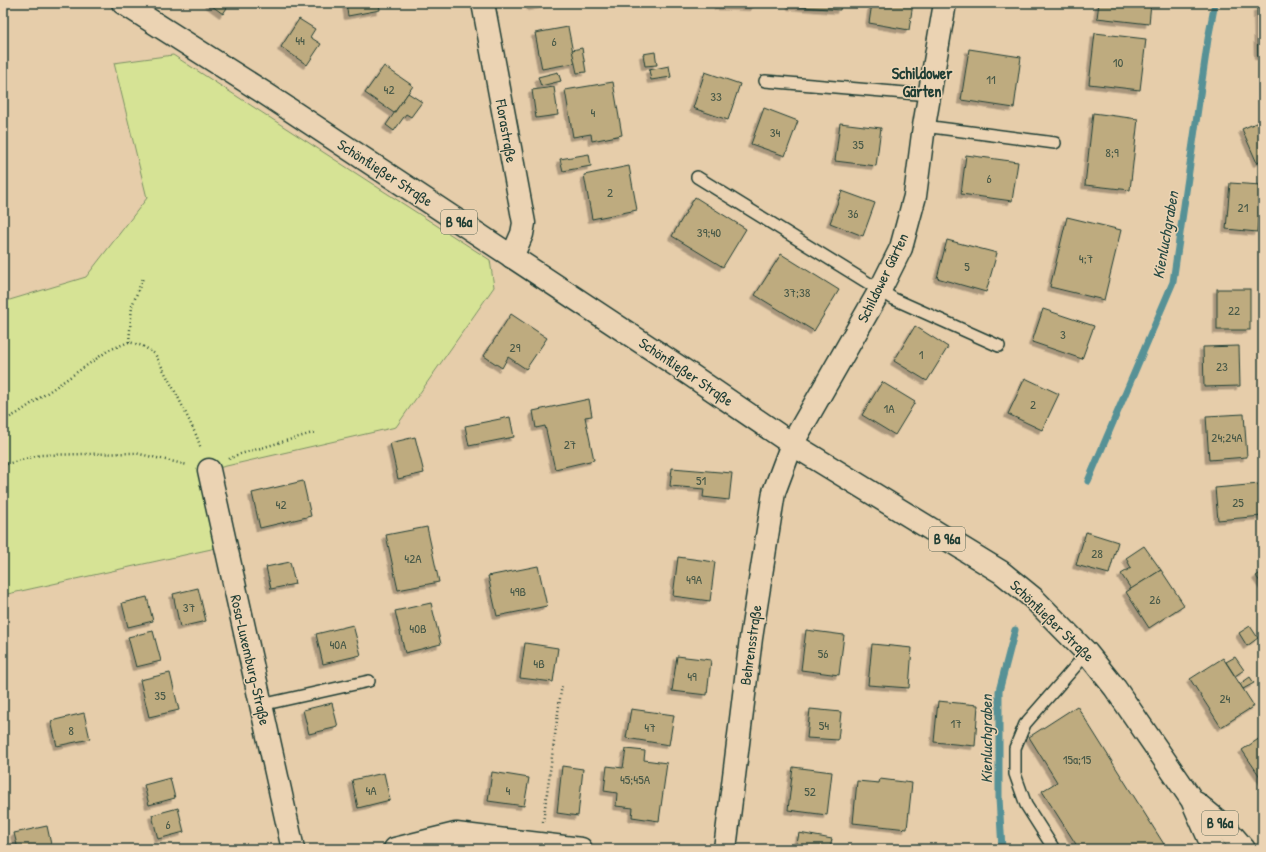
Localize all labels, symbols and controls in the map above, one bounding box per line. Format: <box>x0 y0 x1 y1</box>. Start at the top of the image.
house number: 44 <box>295 31 305 49</box>
house number: 6 <box>551 32 557 50</box>
house number: 10 <box>1113 53 1123 71</box>
district label: Schildower Gärten <box>892 62 953 102</box>
house number: 11 <box>986 70 996 88</box>
house number: 42 <box>384 80 394 98</box>
house number: 33 <box>710 87 722 105</box>
street label: Florastraße <box>490 97 522 164</box>
house number: 4 <box>591 103 596 121</box>
house number: 34 <box>770 123 780 141</box>
street label: Schönfließer Straße <box>334 134 437 211</box>
house number: 35 <box>852 135 864 153</box>
house number: 8;9 <box>1105 143 1119 161</box>
house number: 6 <box>986 169 992 187</box>
house number: 2 <box>607 183 613 201</box>
water label: Kienluchgraben <box>1146 188 1184 281</box>
house number: 21 <box>1238 198 1249 216</box>
house number: 36 <box>847 204 859 222</box>
road number: B 96a <box>441 210 477 234</box>
house number: 39;40 <box>697 223 721 241</box>
street label: Schildower Gärten <box>852 229 913 326</box>
house number: 4;7 <box>1079 249 1093 267</box>
house number: 5 <box>964 257 970 275</box>
house number: 37;38 <box>784 283 811 301</box>
house number: 22 <box>1228 301 1240 319</box>
house number: 3 <box>1060 325 1066 343</box>
street label: Schönfließer Straße <box>635 332 738 411</box>
house number: 29 <box>510 338 521 356</box>
house number: 1 <box>919 345 924 363</box>
house number: 23 <box>1216 357 1228 375</box>
house number: 2 <box>1030 395 1036 413</box>
house number: 1A <box>883 399 895 417</box>
house number: 24;24A <box>1211 428 1243 446</box>
house number: 27 <box>564 435 576 453</box>
house number: 51 <box>696 471 706 489</box>
house number: 25 <box>1232 493 1244 511</box>
house number: 42 <box>276 495 286 513</box>
road number: B 96a <box>929 527 965 551</box>
house number: 28 <box>1091 544 1103 562</box>
house number: 42A <box>404 549 422 567</box>
house number: 49A <box>686 570 703 588</box>
street label: Schönfließer Straße <box>1006 575 1099 666</box>
house number: 49B <box>510 582 527 600</box>
house number: 26 <box>1149 590 1161 608</box>
street label: Rosa-Luxemburg-Straße <box>225 593 276 727</box>
house number: 37 <box>183 598 195 616</box>
street label: Behrensstraße <box>734 603 767 686</box>
house number: 40B <box>409 619 427 637</box>
house number: 40A <box>329 635 347 653</box>
house number: 56 <box>818 644 828 662</box>
house number: 4B <box>533 654 545 672</box>
house number: 49 <box>687 667 697 685</box>
house number: 35 <box>154 686 166 704</box>
house number: 24 <box>1220 689 1231 707</box>
water label: Kienluchgraben <box>975 693 997 783</box>
house number: 17 <box>950 714 962 732</box>
house number: 54 <box>819 716 829 734</box>
house number: 47 <box>644 718 656 736</box>
house number: 8 <box>68 721 74 739</box>
house number: 15a;15 <box>1063 750 1092 768</box>
house number: 45;45A <box>620 770 651 788</box>
house number: 4A <box>365 781 377 799</box>
house number: 4 <box>506 781 511 799</box>
house number: 52 <box>804 782 816 800</box>
road number: B 96a <box>1202 811 1238 835</box>
house number: 6 <box>165 815 171 833</box>

